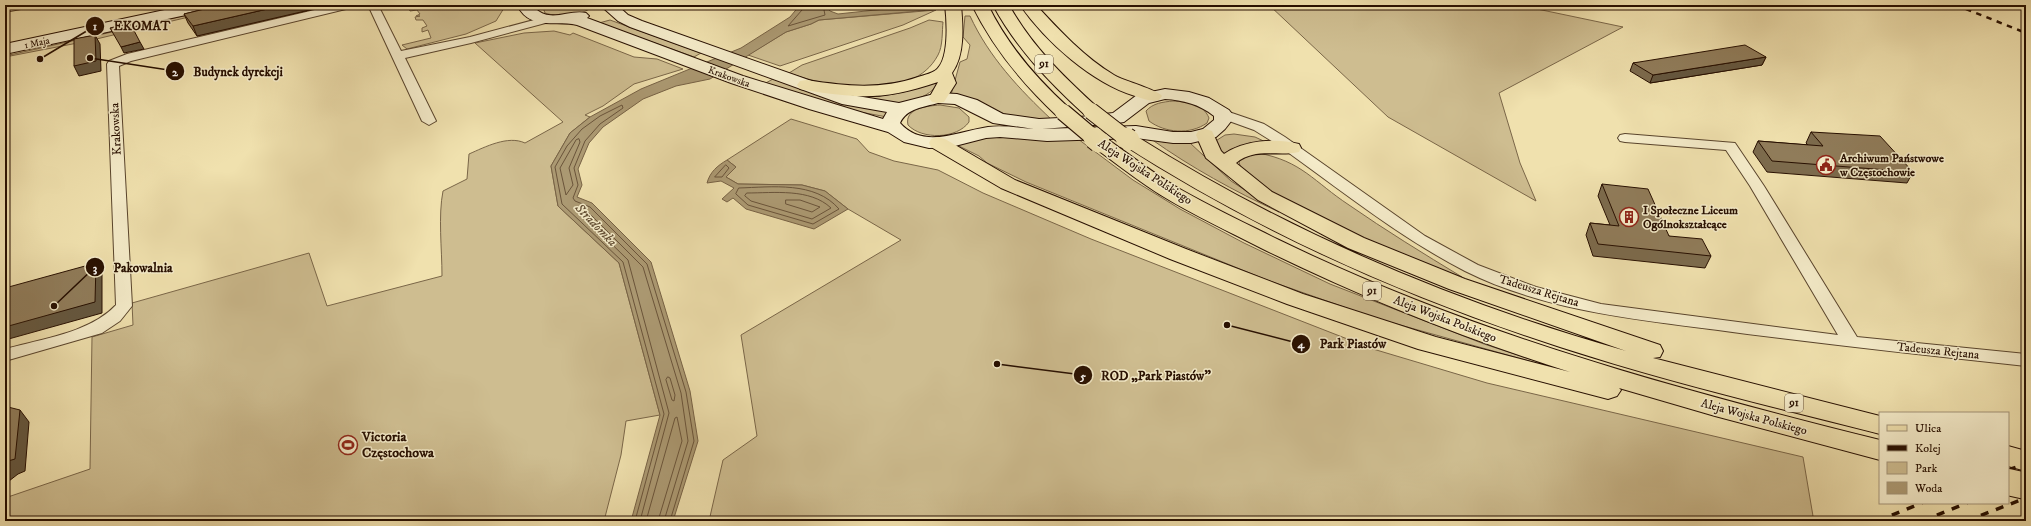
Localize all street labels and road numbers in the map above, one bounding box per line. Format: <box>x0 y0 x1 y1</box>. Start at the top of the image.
street label: 1 Maja <box>23 34 52 52</box>
road number: 91 <box>1035 55 1053 73</box>
street label: Krakowska <box>706 64 752 90</box>
street label: Krakowska <box>107 102 125 156</box>
street label: Aleja Wojska Polskiego <box>1095 136 1195 208</box>
street label: Tadeusza Rejtana <box>1497 272 1582 311</box>
road number: 91 <box>1363 282 1381 300</box>
street label: Aleja Wojska Polskiego <box>1391 292 1499 346</box>
street label: Tadeusza Rejtana <box>1896 339 1981 363</box>
road number: 91 <box>1785 394 1803 412</box>
street label: Aleja Wojska Polskiego <box>1699 396 1809 438</box>

